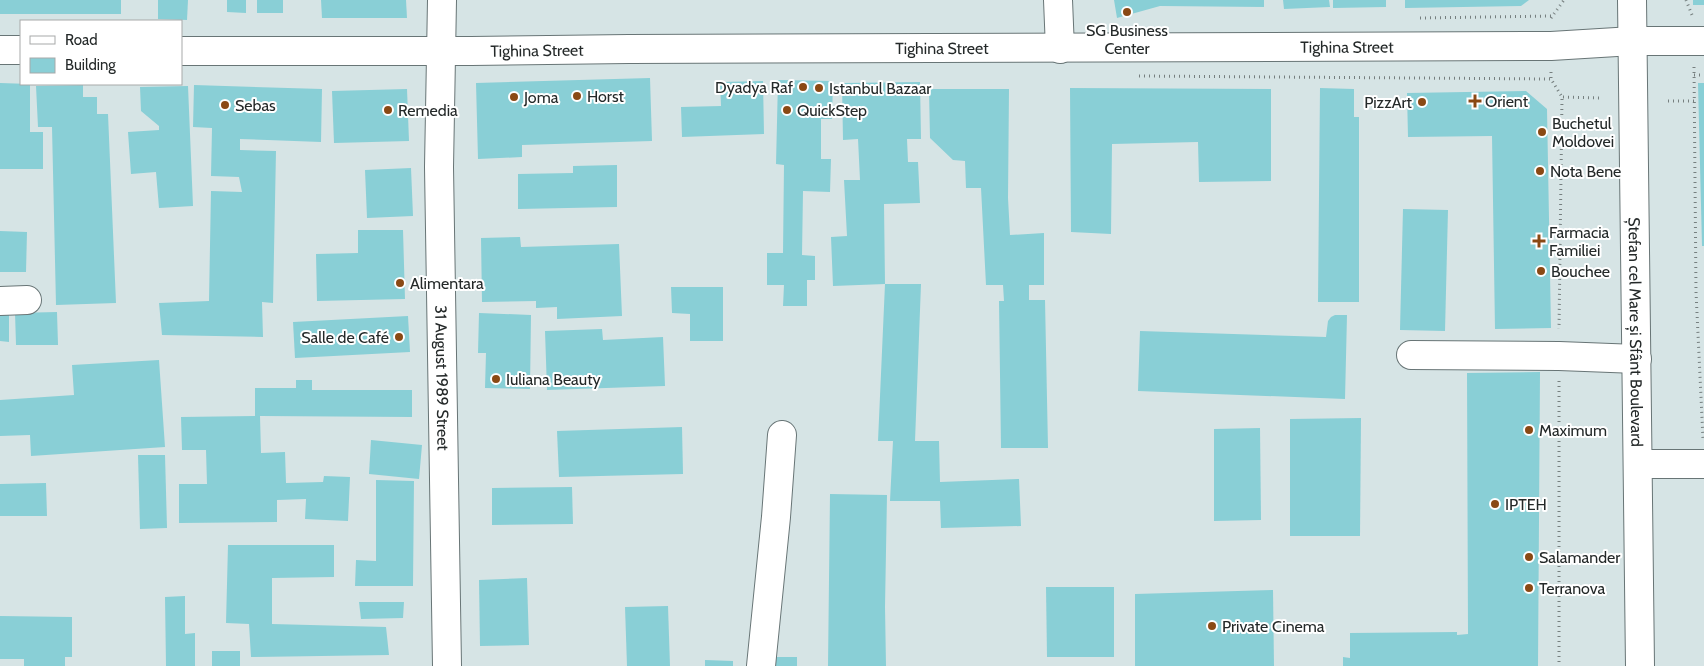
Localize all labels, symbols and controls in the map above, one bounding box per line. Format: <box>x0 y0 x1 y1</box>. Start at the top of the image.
marker: SG Business Center <box>1121 6 1133 18</box>
legend <box>20 20 182 85</box>
place label: SG Business Center <box>1086 21 1168 58</box>
text: Road <box>65 31 98 49</box>
street label: Tighina Street <box>1300 38 1394 57</box>
street label: Tighina Street <box>895 39 989 58</box>
street label: Tighina Street <box>490 41 584 61</box>
text: Building <box>65 56 116 74</box>
place label: Dyadya Raf <box>715 78 794 97</box>
place label: Istanbul Bazaar <box>829 79 932 98</box>
marker: Dyadya Raf <box>797 81 809 93</box>
marker: Istanbul Bazaar <box>813 82 825 94</box>
place label: Horst <box>587 87 625 106</box>
place label: Joma <box>523 88 559 107</box>
marker: Horst <box>571 90 583 102</box>
marker: Joma <box>508 91 520 103</box>
place label: Orient <box>1485 92 1529 111</box>
place label: PizzArt <box>1364 93 1413 112</box>
marker: Orient <box>1469 95 1481 107</box>
place label: Sebas <box>235 96 276 115</box>
marker: PizzArt <box>1416 96 1428 108</box>
marker: Sebas <box>219 99 231 111</box>
place label: Remedia <box>398 101 458 120</box>
place label: QuickStep <box>797 101 867 120</box>
marker: Remedia <box>382 104 394 116</box>
marker: QuickStep <box>781 104 793 116</box>
place label: Buchetul Moldovei <box>1552 114 1614 151</box>
marker: Buchetul Moldovei <box>1536 126 1548 138</box>
place label: Nota Bene <box>1550 162 1621 181</box>
marker: Nota Bene <box>1534 165 1546 177</box>
street label: Ștefan cel Mare și Sfânt Boulevard <box>1624 217 1646 447</box>
place label: Farmacia Familiei <box>1549 223 1610 260</box>
marker: Farmacia Familiei <box>1533 235 1545 247</box>
place label: Bouchee <box>1551 262 1610 281</box>
marker: Bouchee <box>1535 265 1547 277</box>
place label: Alimentara <box>410 274 484 293</box>
marker: Alimentara <box>394 277 406 289</box>
street label: 31 August 1989 Street <box>431 305 453 451</box>
place label: Salle de Café <box>301 328 389 347</box>
marker: Salle de Café <box>393 331 405 343</box>
place label: Iuliana Beauty <box>506 370 601 389</box>
marker: Iuliana Beauty <box>490 373 502 385</box>
place label: Maximum <box>1539 421 1607 440</box>
marker: Maximum <box>1523 424 1535 436</box>
place label: IPTEH <box>1505 495 1547 514</box>
marker: IPTEH <box>1489 498 1501 510</box>
place label: Salamander <box>1539 548 1621 567</box>
marker: Salamander <box>1523 551 1535 563</box>
place label: Terranova <box>1539 579 1606 598</box>
marker: Terranova <box>1523 582 1535 594</box>
place label: Private Cinema <box>1222 617 1325 636</box>
marker: Private Cinema <box>1206 620 1218 632</box>

